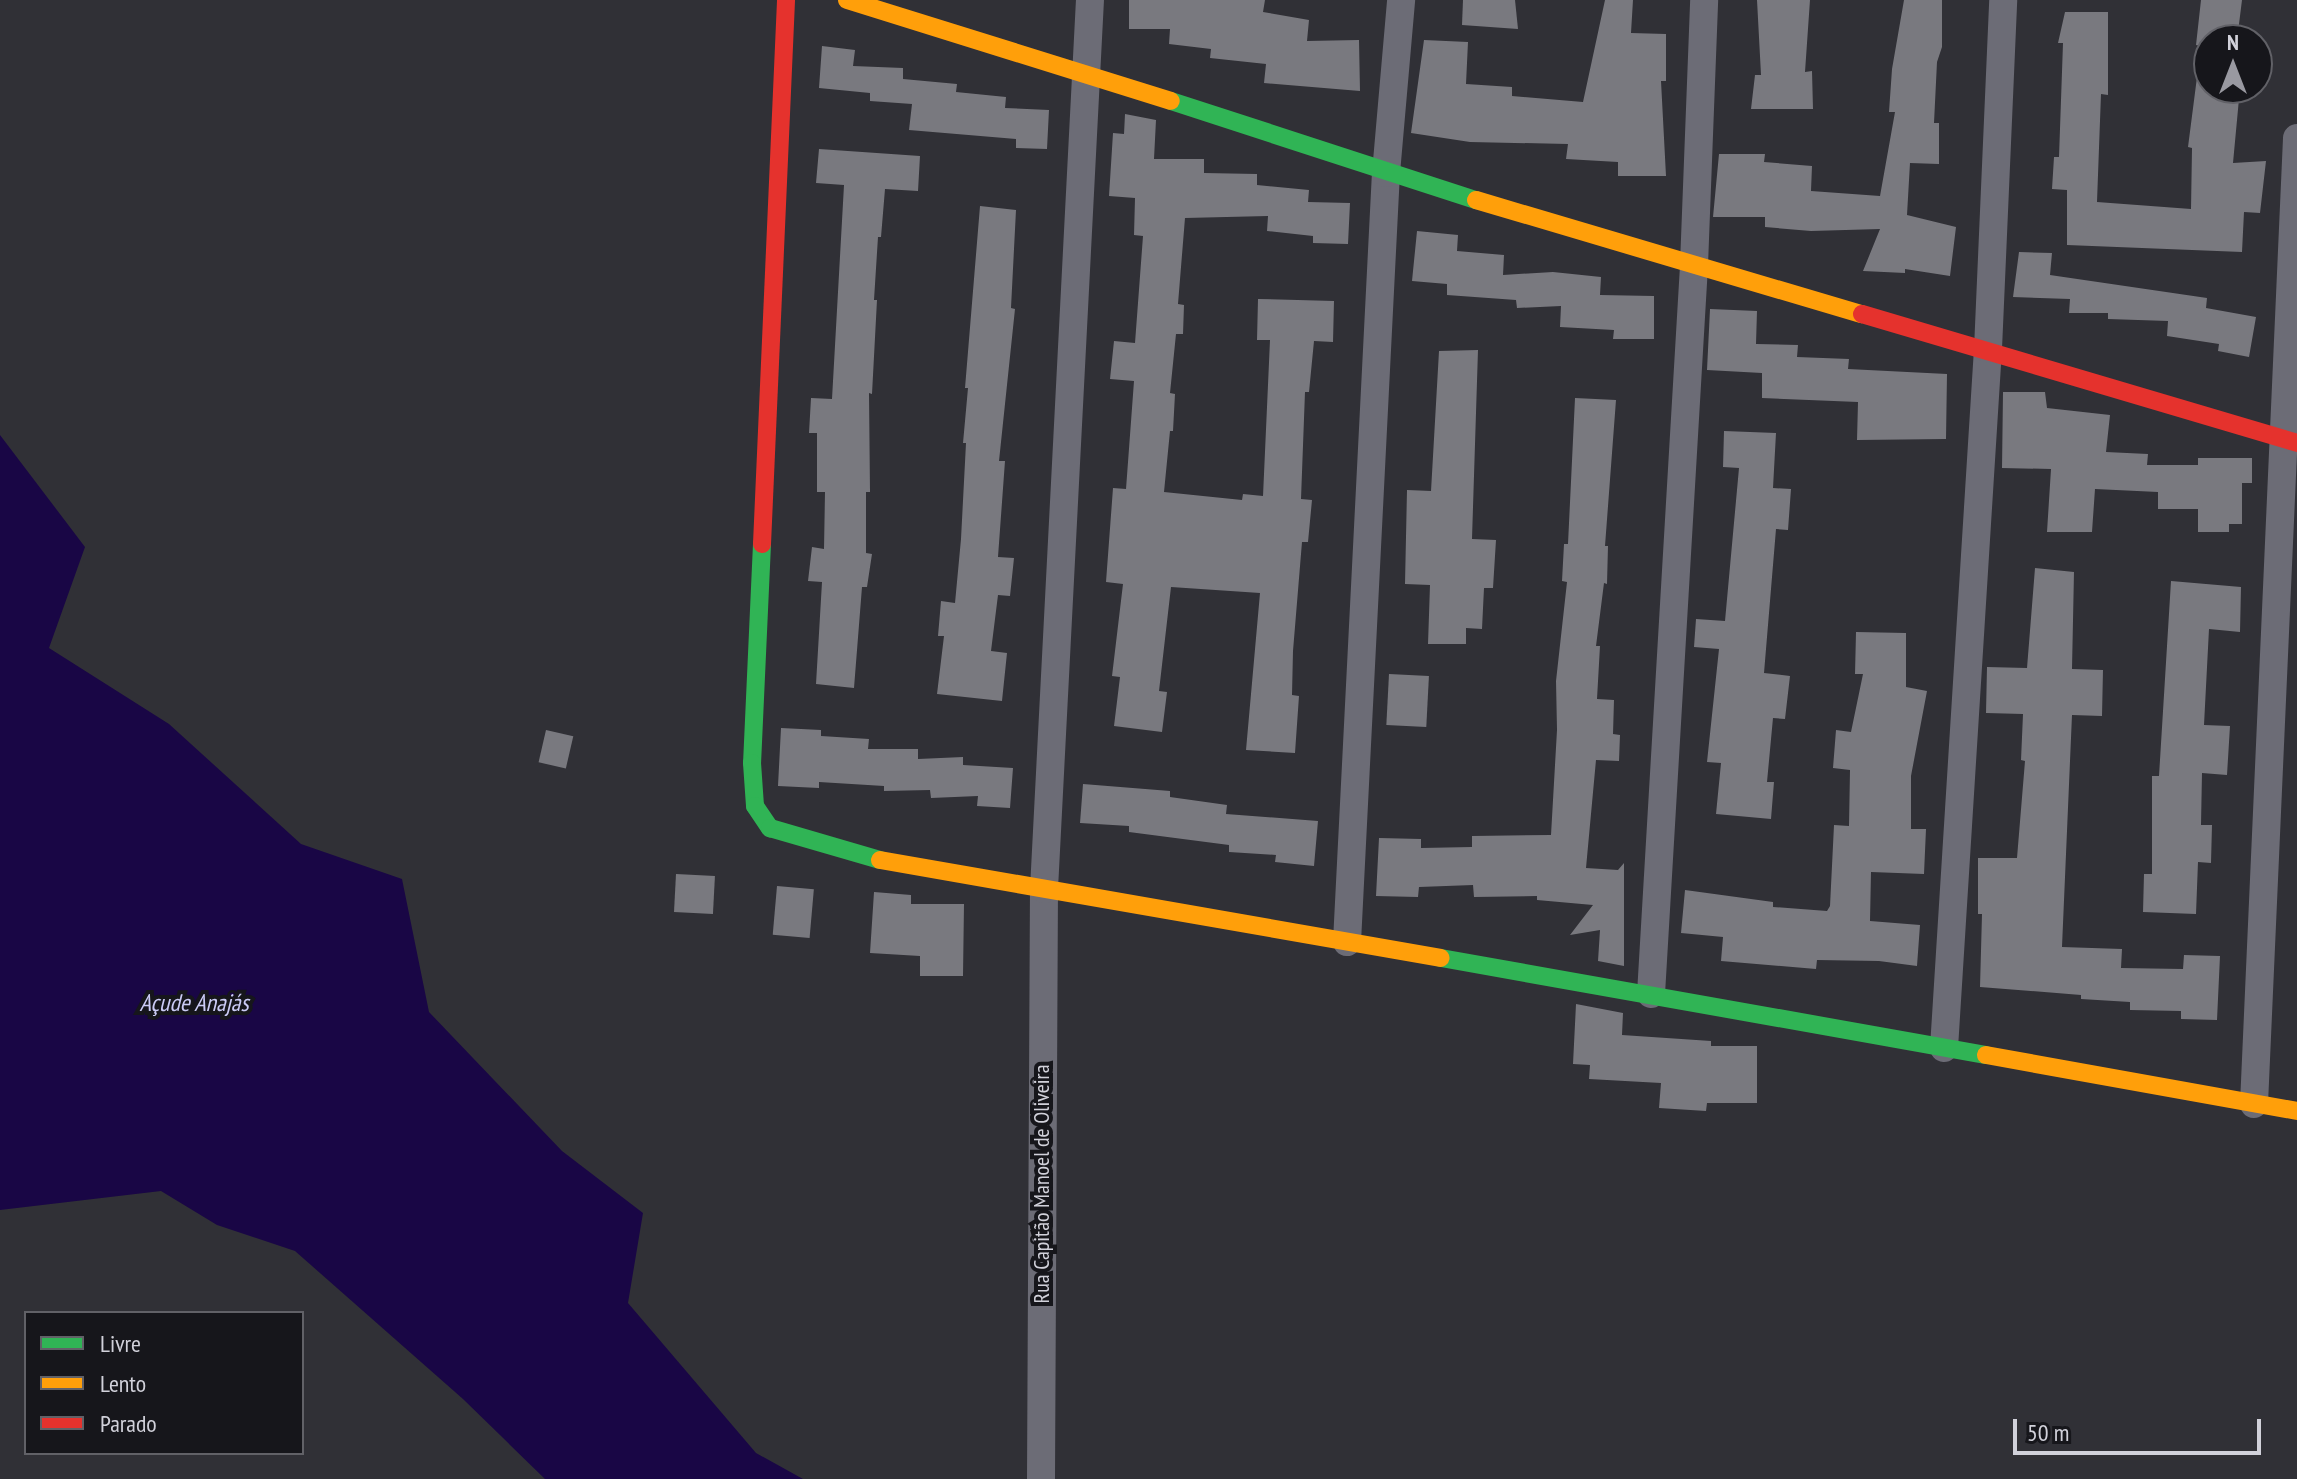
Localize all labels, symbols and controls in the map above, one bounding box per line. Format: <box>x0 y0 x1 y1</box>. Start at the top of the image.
north arrow <box>2193 24 2273 104</box>
text: N <box>2227 28 2239 56</box>
water label: Açude Anajás <box>139 989 249 1017</box>
street label: Rua Capitão Manoel de Oliveira <box>1029 1065 1055 1303</box>
legend <box>24 1311 304 1455</box>
text: Livre <box>100 1328 141 1359</box>
text: Lento <box>100 1368 146 1399</box>
scale bar <box>2017 1403 2265 1453</box>
text: Parado <box>100 1408 157 1439</box>
text: 50 m <box>2027 1417 2069 1448</box>

